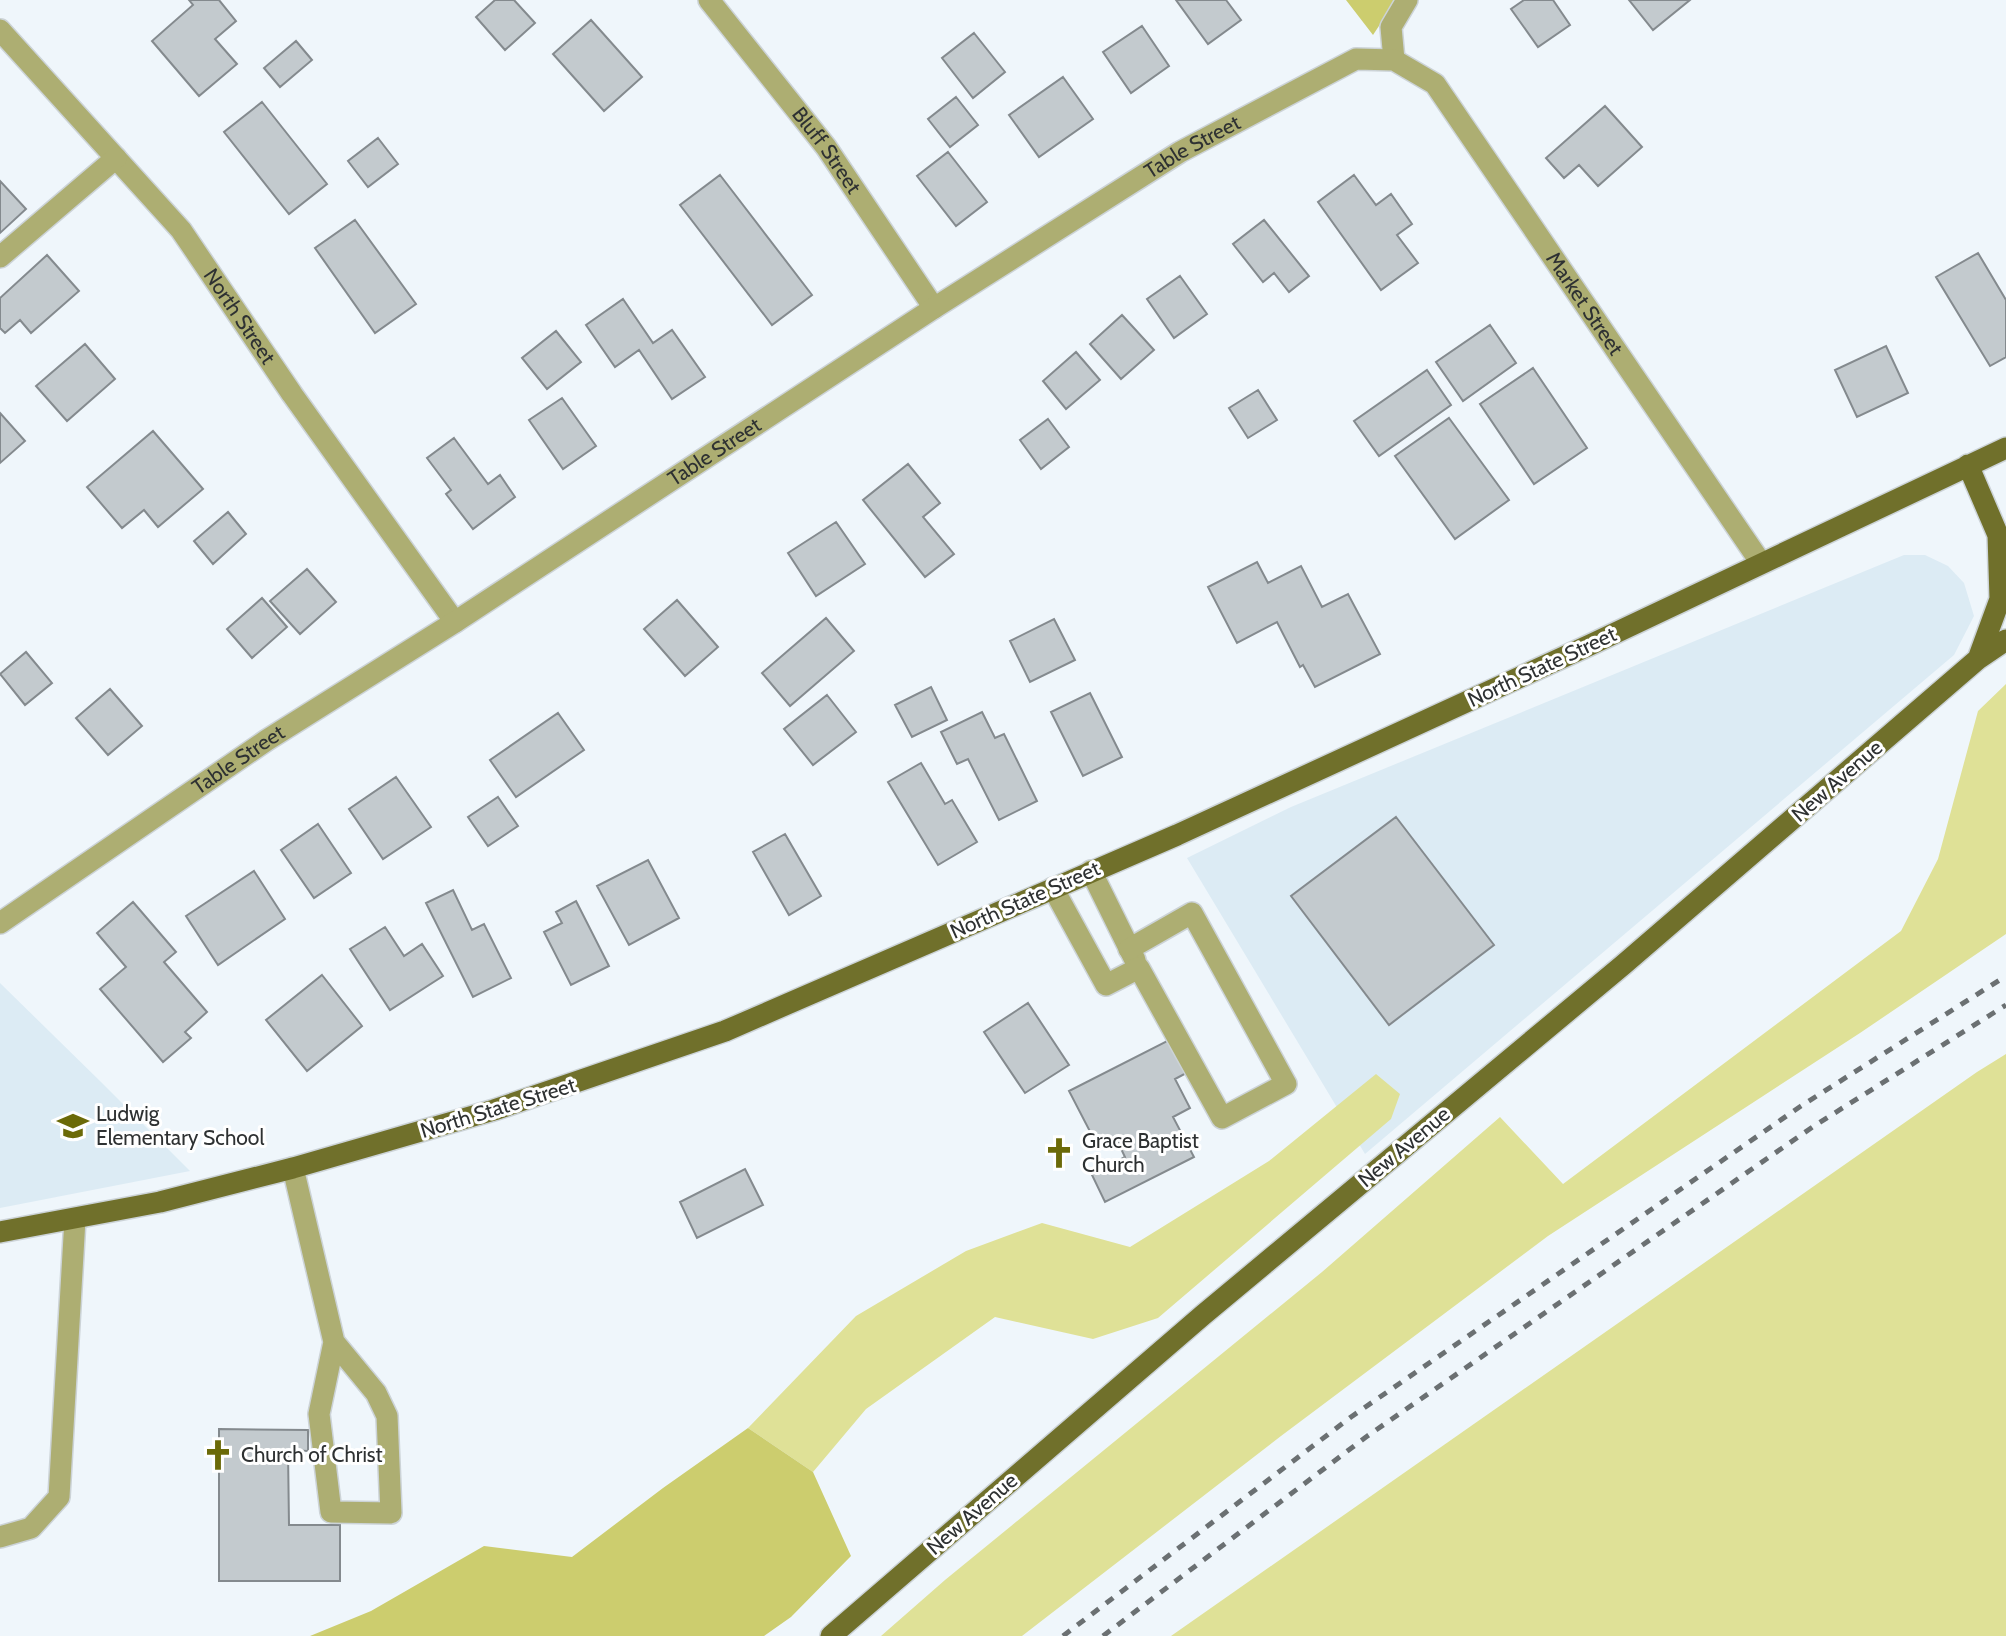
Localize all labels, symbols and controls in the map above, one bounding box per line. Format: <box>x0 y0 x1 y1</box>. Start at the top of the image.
street label: Bluff Street <box>787 102 867 198</box>
street label: Table Street <box>1139 110 1244 183</box>
street label: Market Street <box>1541 247 1629 360</box>
street label: North Street <box>199 264 281 369</box>
street label: Table Street <box>663 412 765 491</box>
street label: North State Street <box>1463 621 1620 712</box>
street label: Table Street <box>187 719 289 799</box>
street label: New Avenue <box>1786 734 1887 827</box>
street label: North State Street <box>946 855 1104 944</box>
street label: North State Street <box>417 1072 579 1143</box>
place label: Ludwig Elementary School <box>96 1101 264 1150</box>
street label: New Avenue <box>1353 1101 1455 1192</box>
school or university icon: Ludwig Elementary School <box>56 1109 90 1143</box>
place label: Grace Baptist Church <box>1082 1128 1199 1177</box>
church icon: Grace Baptist Church <box>1042 1136 1076 1170</box>
church icon: Church of Christ <box>201 1438 235 1472</box>
place label: Church of Christ <box>241 1442 383 1467</box>
street label: New Avenue <box>921 1467 1022 1560</box>

